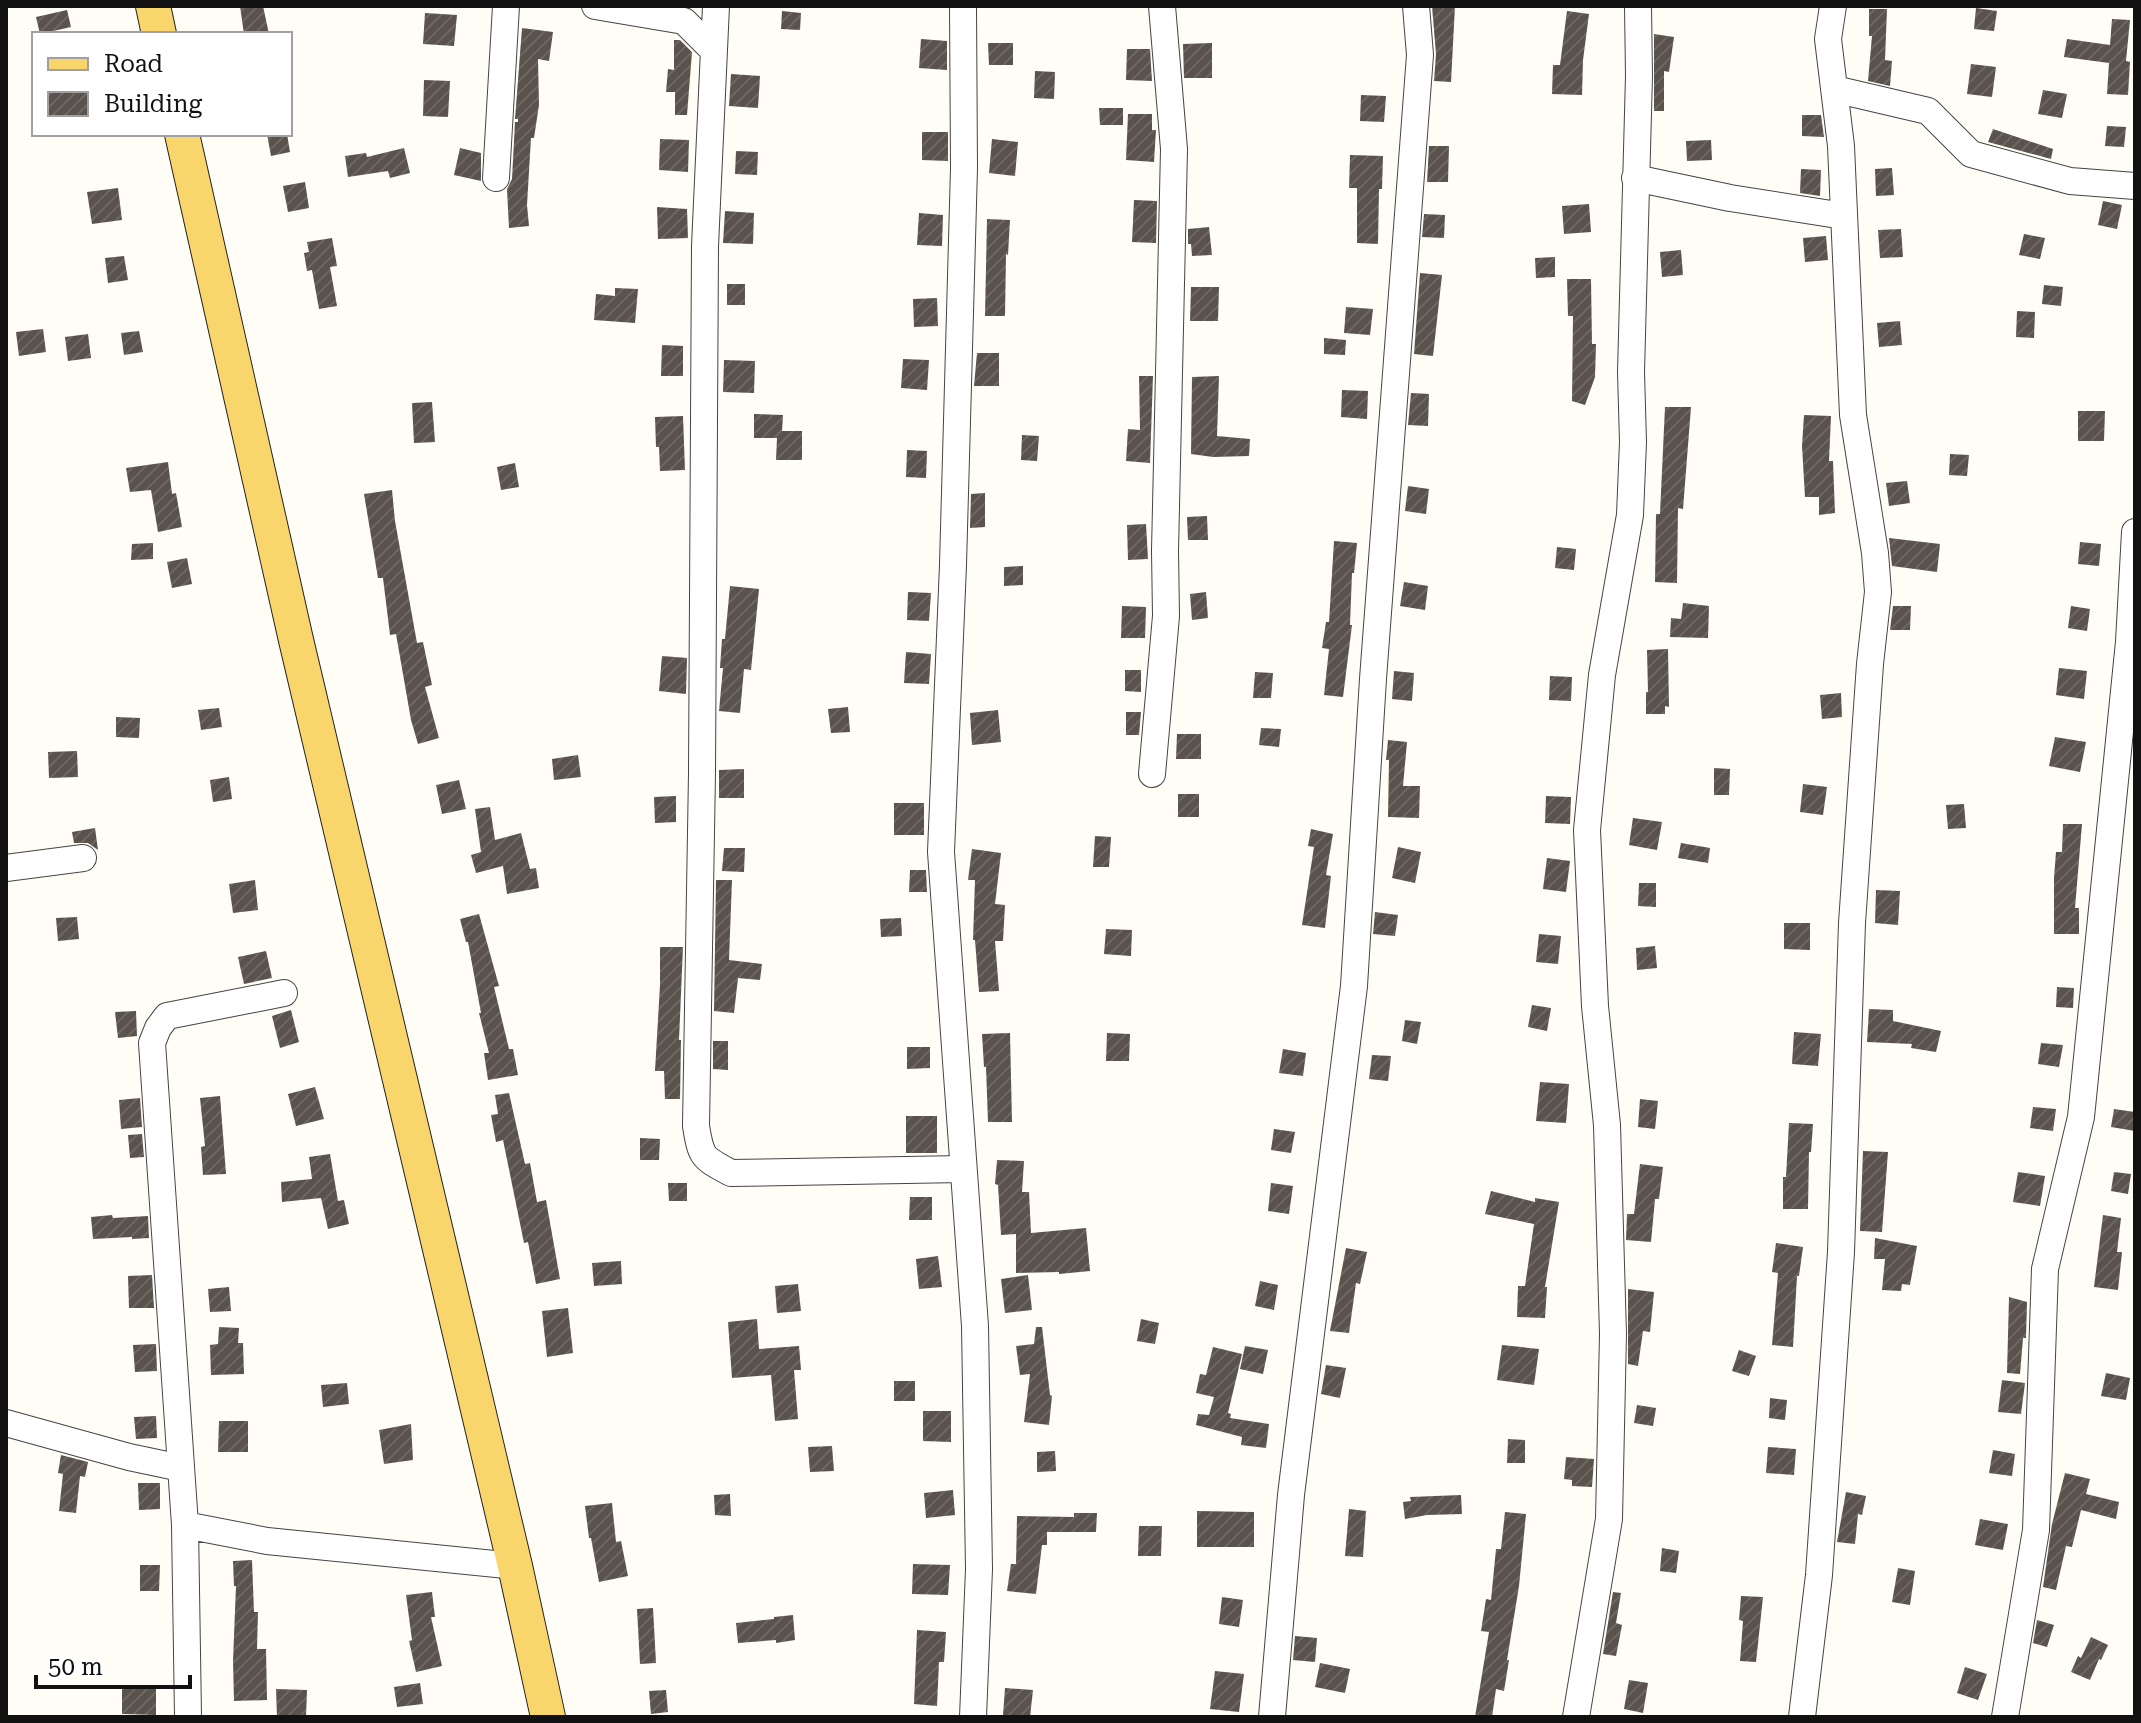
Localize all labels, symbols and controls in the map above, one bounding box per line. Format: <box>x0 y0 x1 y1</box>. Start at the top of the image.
legend <box>32 32 292 136</box>
text: Road <box>104 50 163 78</box>
text: Building <box>104 90 202 118</box>
scale bar <box>36 1639 190 1689</box>
text: 50 m <box>48 1653 103 1681</box>

